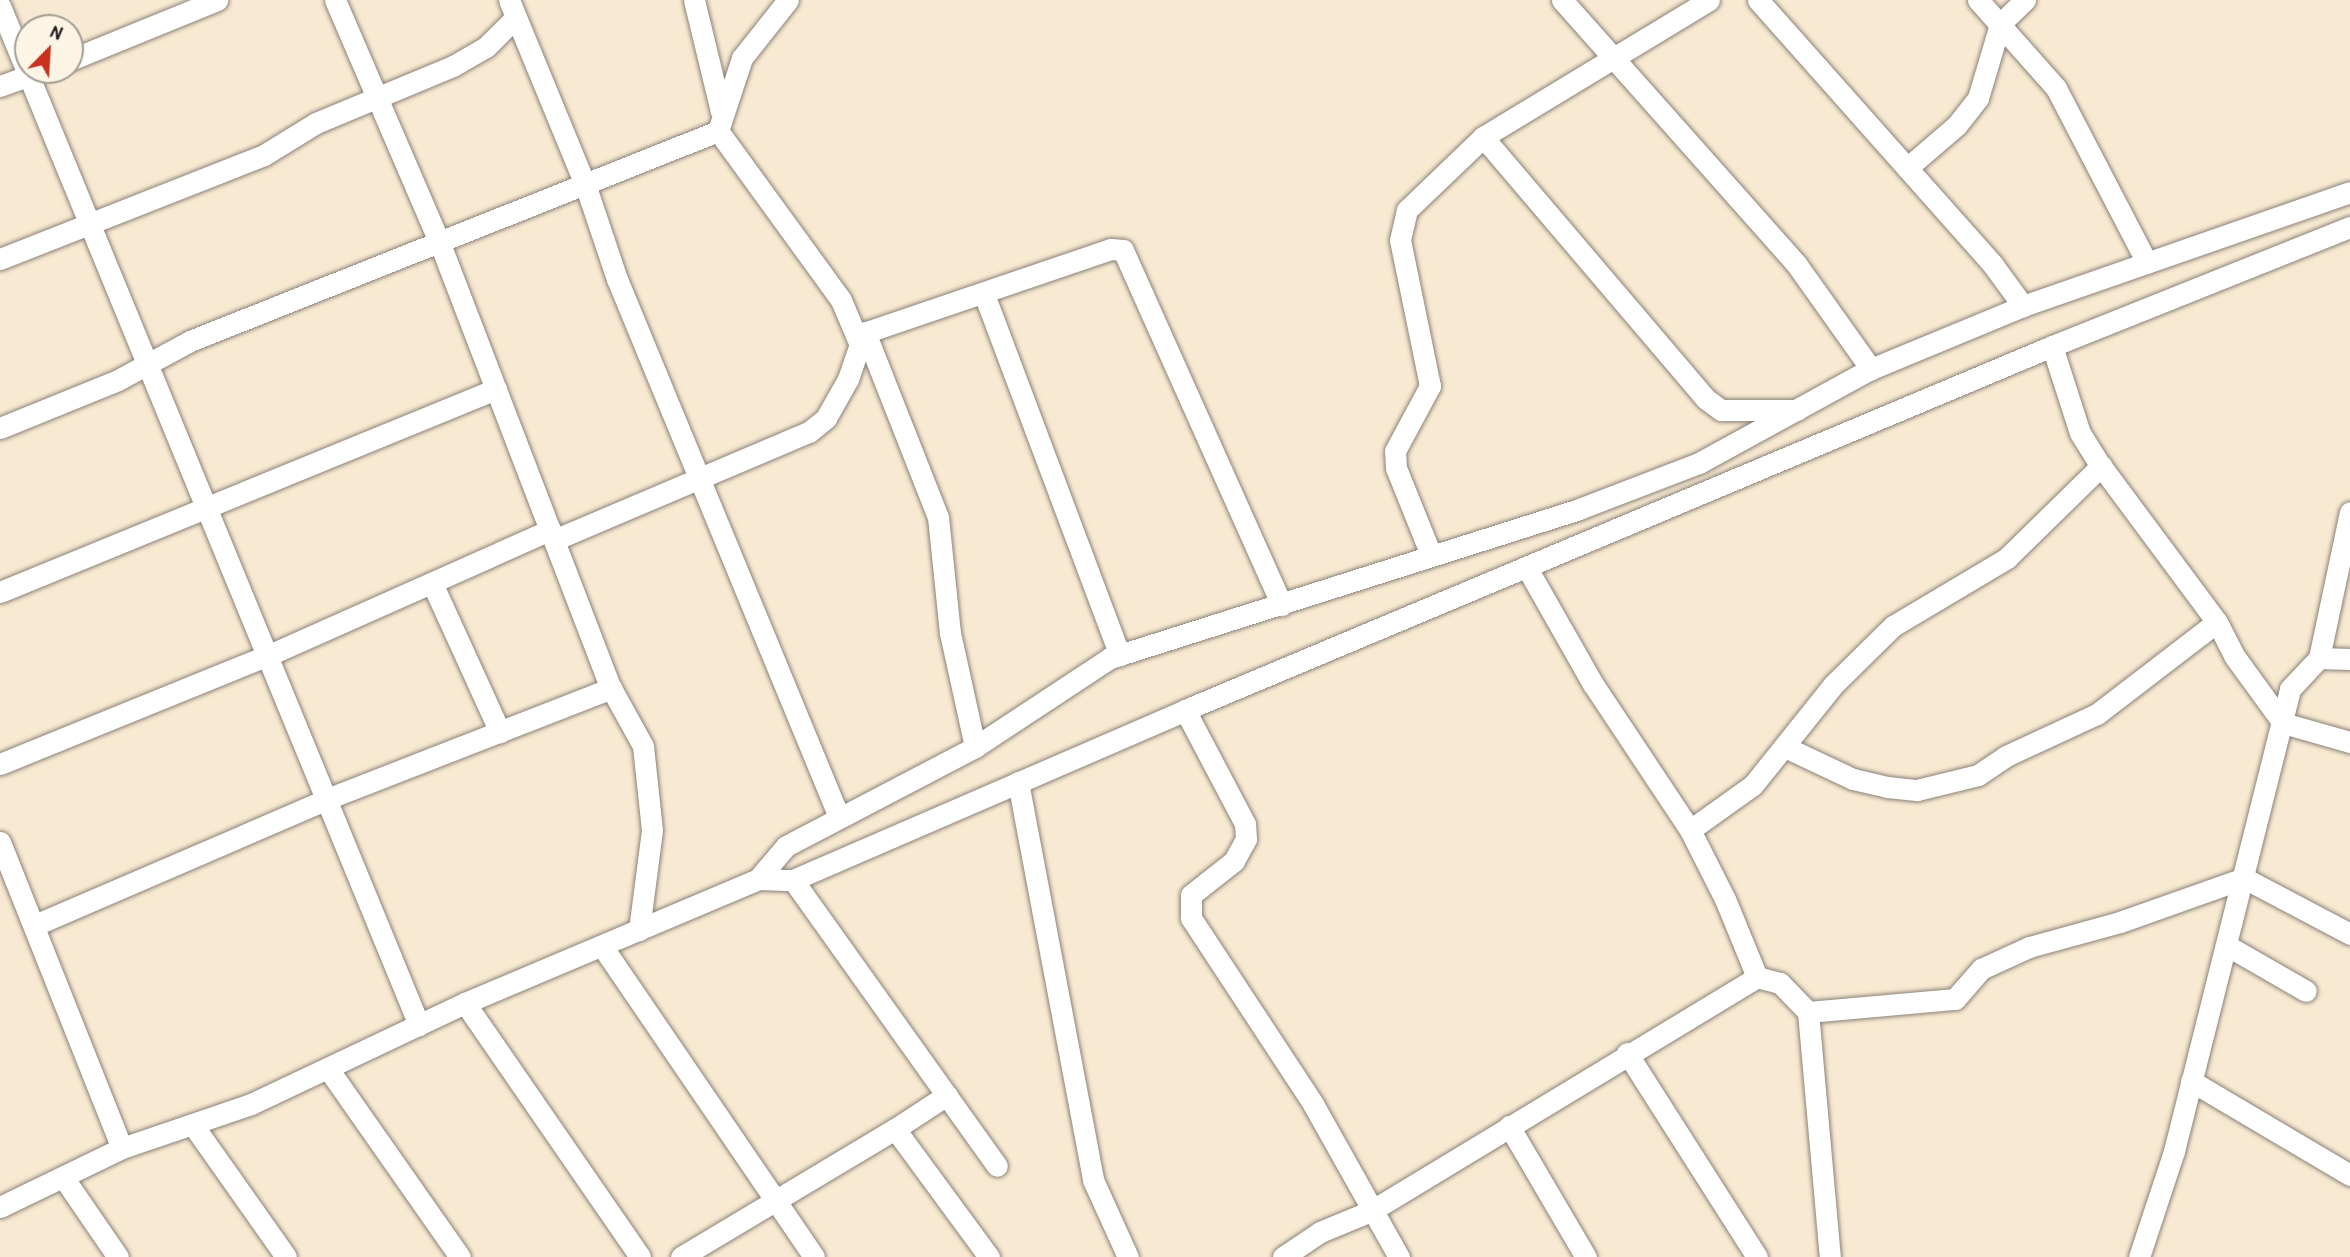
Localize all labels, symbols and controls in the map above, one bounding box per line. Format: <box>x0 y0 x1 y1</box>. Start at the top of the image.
north arrow <box>14 14 84 84</box>
text: N <box>47 18 67 46</box>

